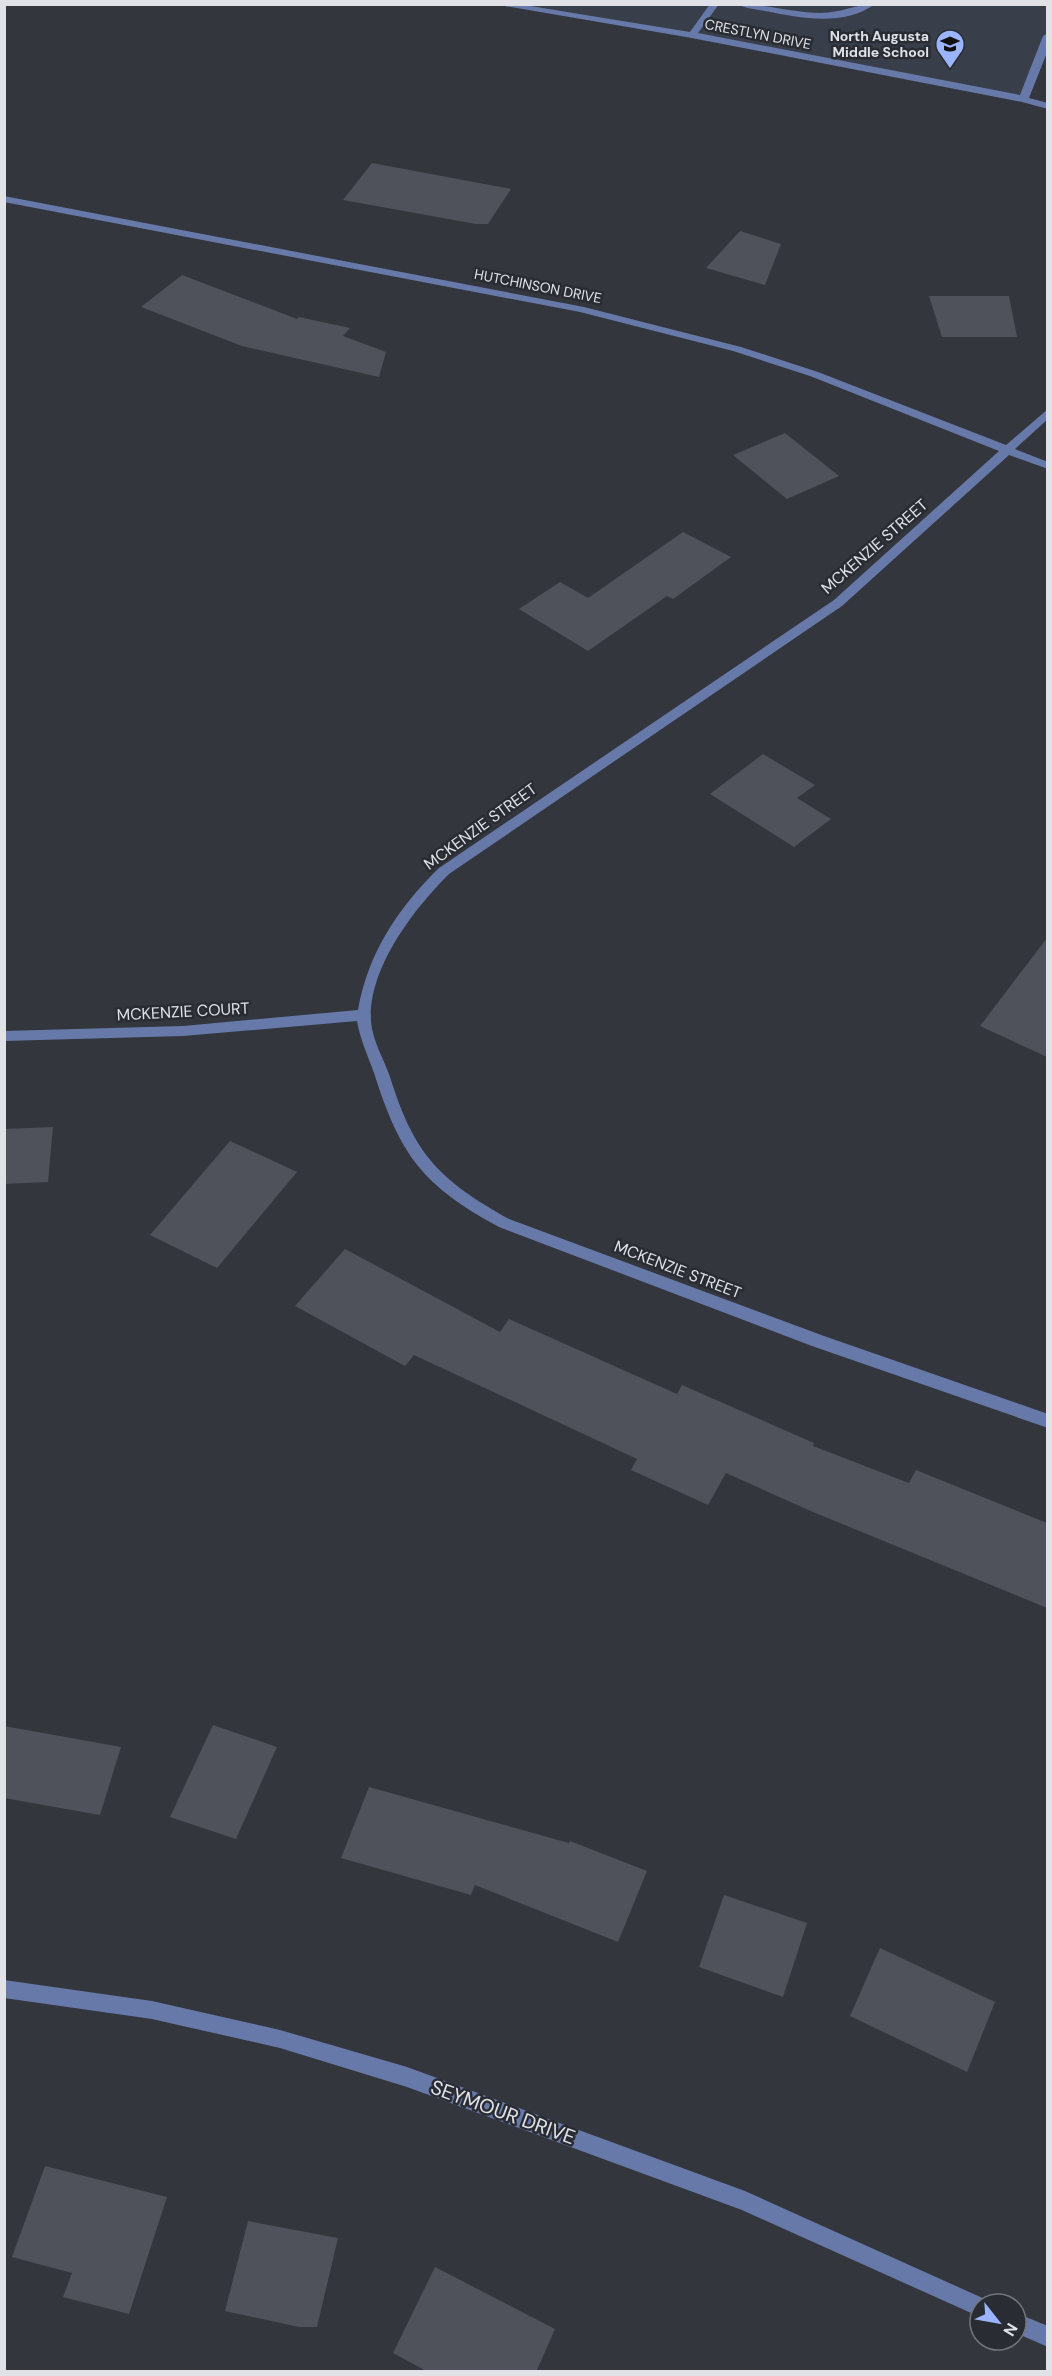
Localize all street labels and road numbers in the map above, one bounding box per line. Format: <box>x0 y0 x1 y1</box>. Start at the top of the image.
street label: CRESTLYN DRIVE <box>703 15 813 53</box>
street label: HUTCHINSON DRIVE <box>473 265 603 307</box>
street label: MCKENZIE STREET <box>817 494 932 598</box>
street label: MCKENZIE STREET <box>420 778 541 874</box>
street label: MCKENZIE COURT <box>116 998 250 1025</box>
street label: MCKENZIE STREET <box>611 1236 744 1303</box>
street label: SEYMOUR DRIVE <box>427 2074 579 2150</box>

